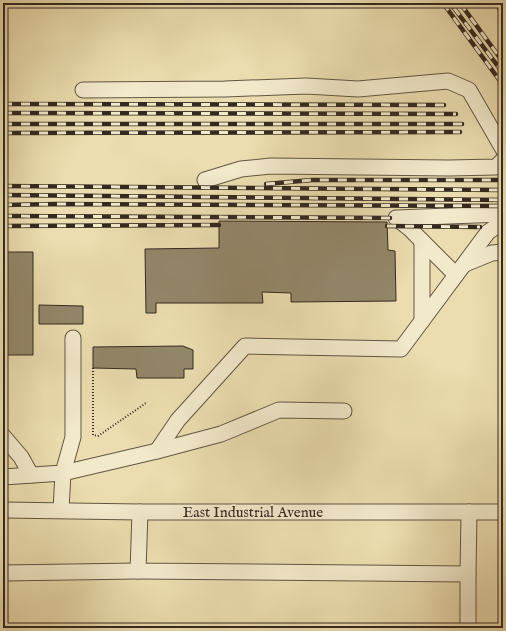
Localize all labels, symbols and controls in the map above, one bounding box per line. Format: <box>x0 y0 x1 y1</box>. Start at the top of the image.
street label: East Industrial Avenue <box>183 503 323 522</box>

